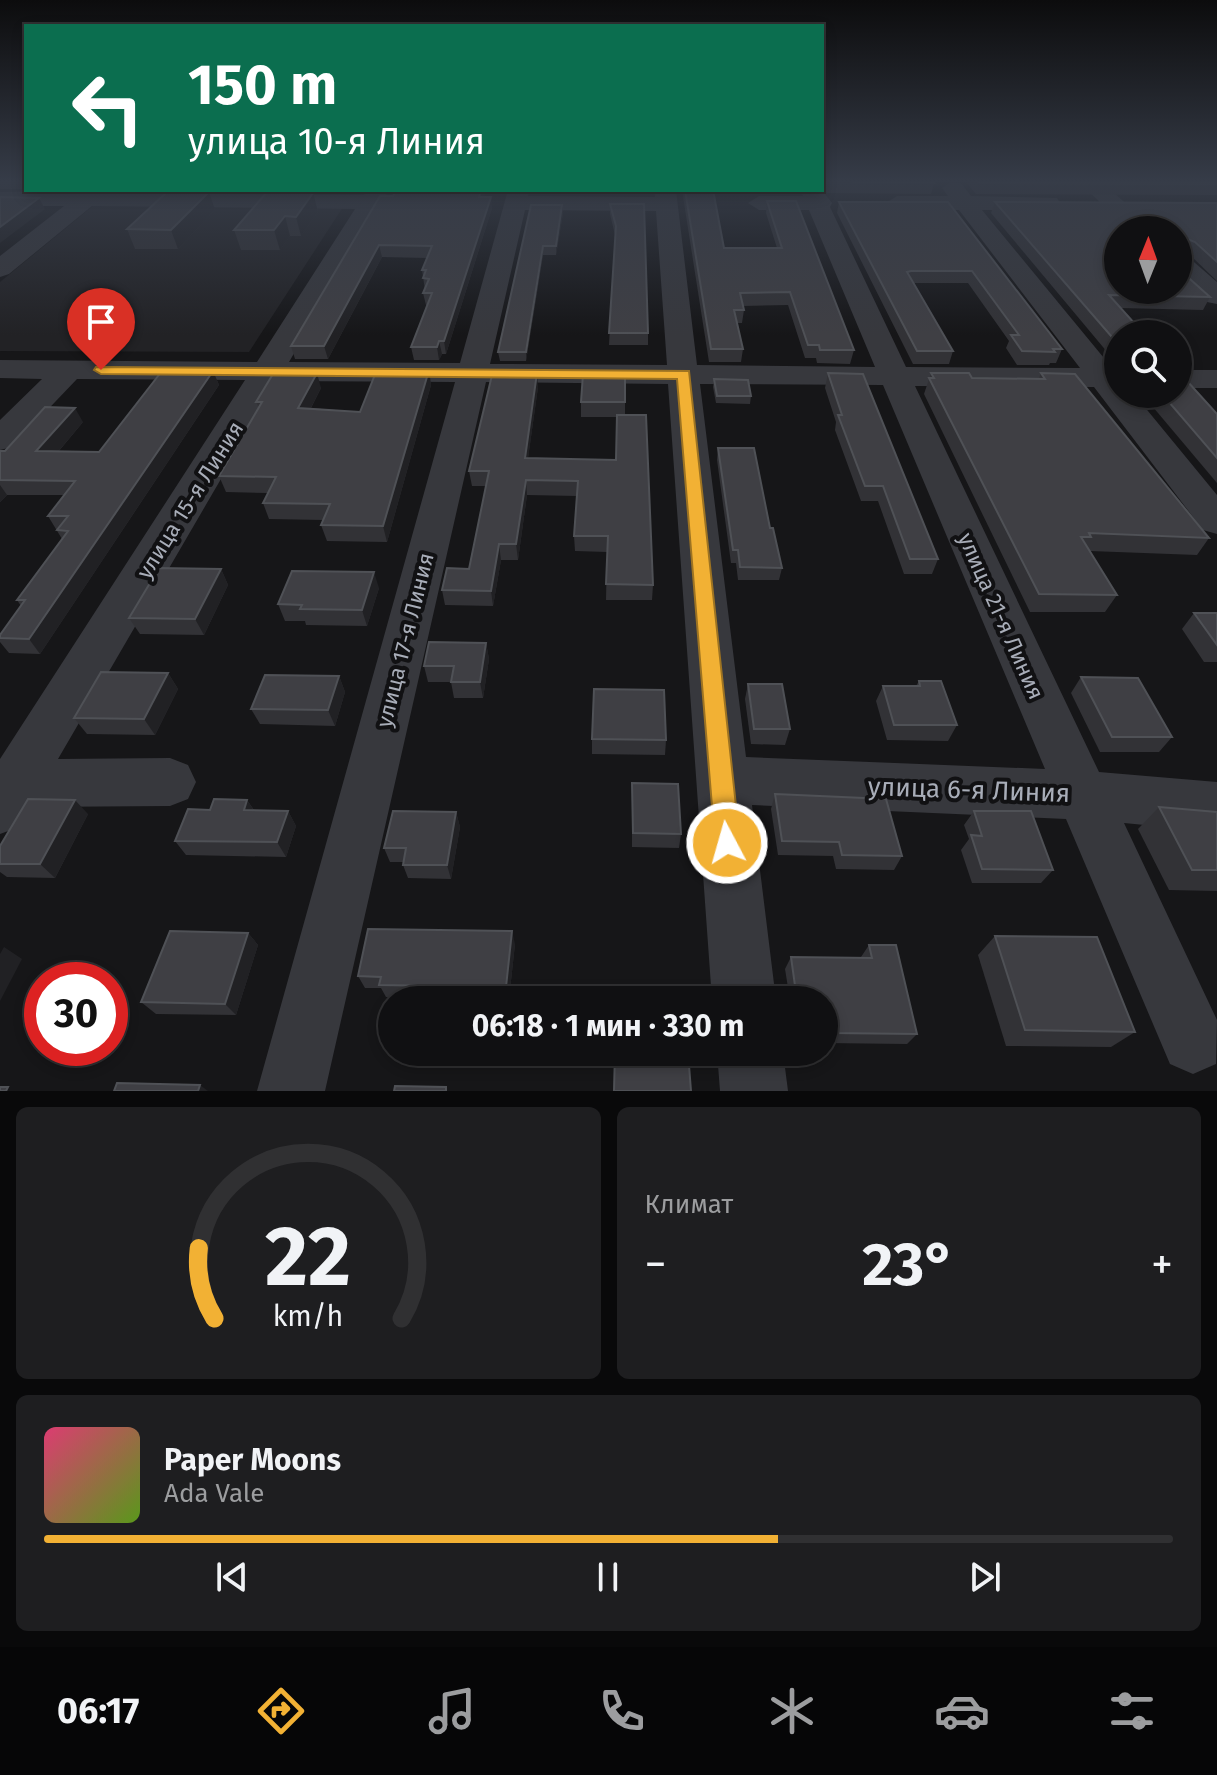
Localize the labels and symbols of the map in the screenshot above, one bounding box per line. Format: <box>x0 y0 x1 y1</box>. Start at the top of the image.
north arrow <box>1104 216 1192 304</box>
pin <box>67 288 135 370</box>
street label: улица 15-я Линия <box>131 416 249 584</box>
street label: улица 21-я Линия <box>952 528 1050 704</box>
street label: улица 17-я Линия <box>370 550 440 730</box>
street label: улица 6-я Линия <box>867 771 1071 809</box>
position arrow <box>685 801 769 885</box>
speed limit sign: 30 <box>24 962 128 1066</box>

